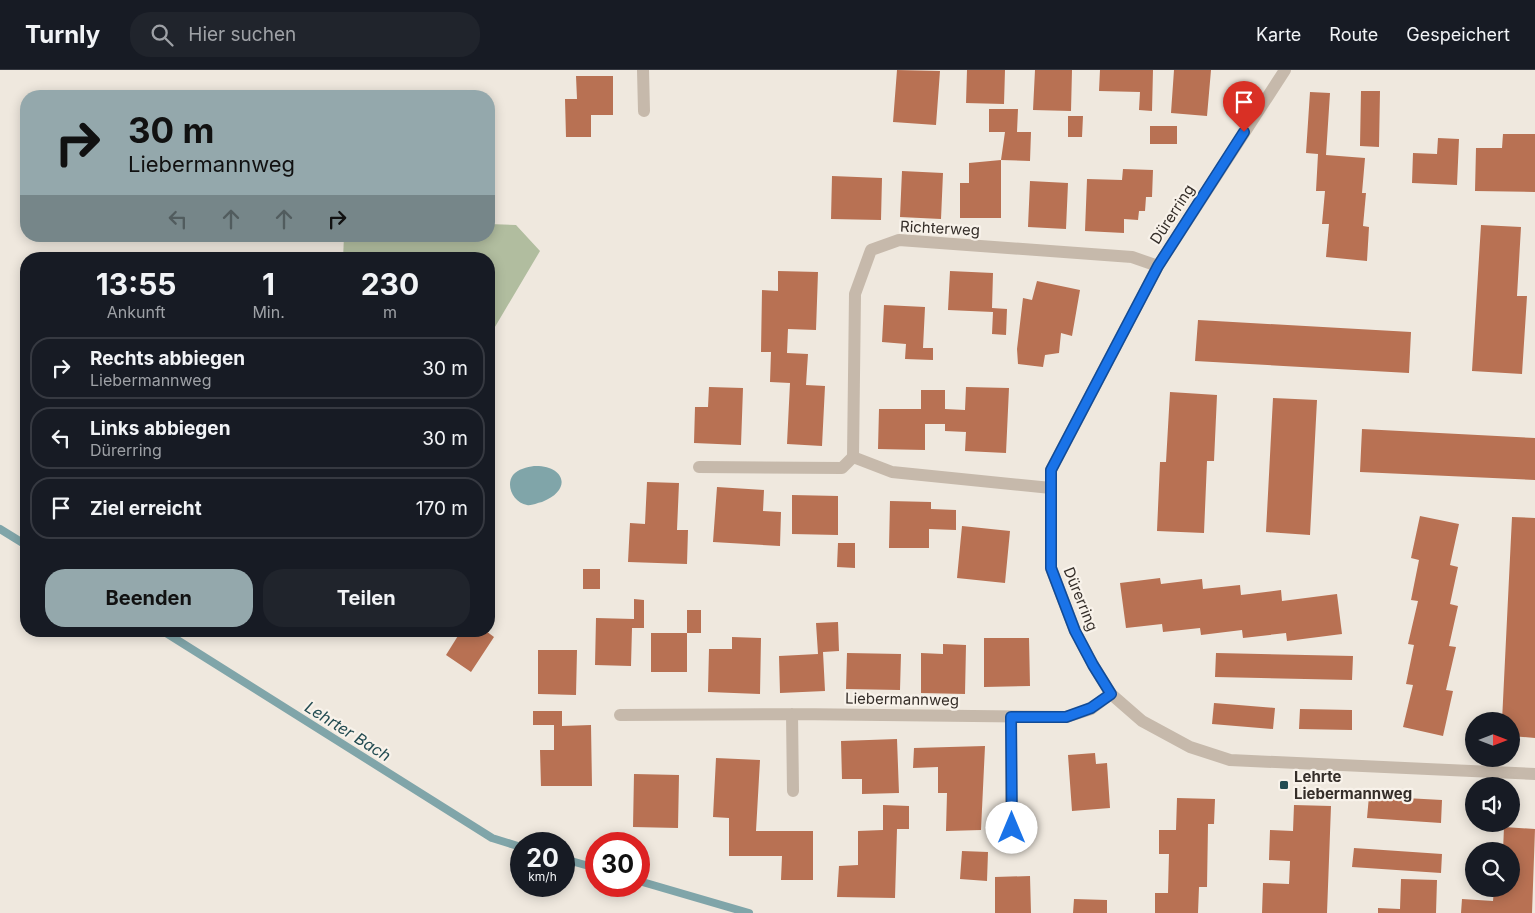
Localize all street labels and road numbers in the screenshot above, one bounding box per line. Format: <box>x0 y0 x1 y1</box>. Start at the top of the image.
street label: Dürerring <box>1146 181 1198 247</box>
street label: Richterweg <box>900 216 980 240</box>
street label: Dürerring <box>1060 564 1102 634</box>
street label: Liebermannweg <box>845 689 959 709</box>

